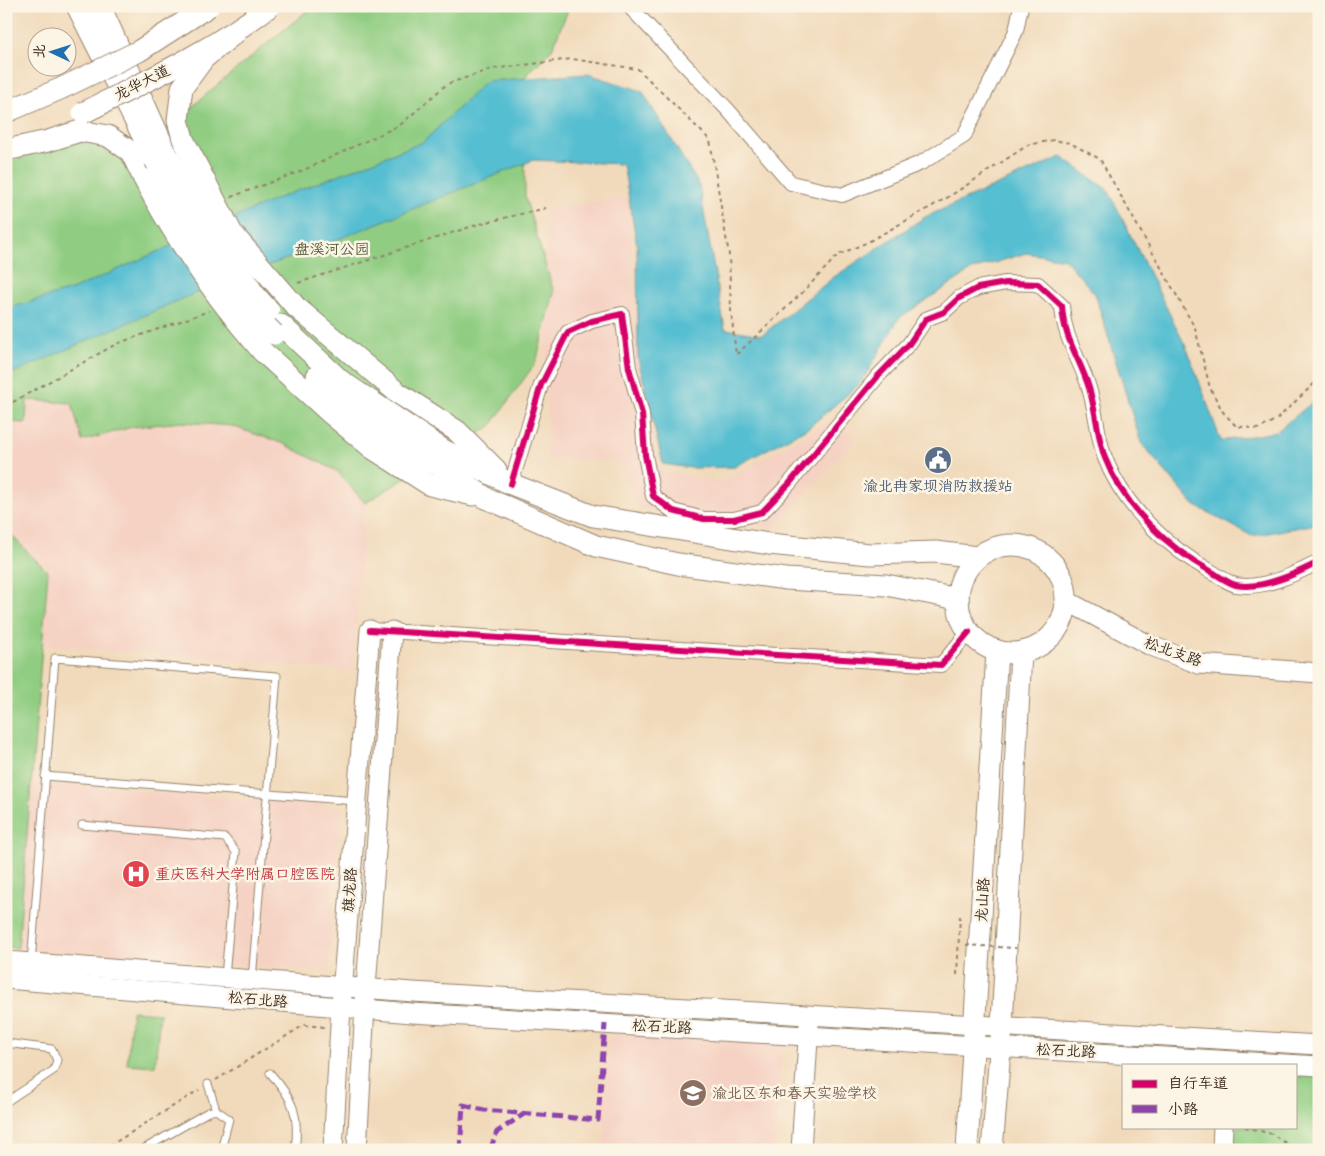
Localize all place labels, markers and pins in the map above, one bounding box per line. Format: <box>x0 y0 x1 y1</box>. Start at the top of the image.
public building icon: 渝北冉家坝消防救援站 <box>923 445 953 475</box>
place label: 渝北冉家坝消防救援站 <box>863 477 1013 496</box>
hospital icon: 重庆医科大学附属口腔医院 <box>121 859 151 889</box>
place label: 重庆医科大学附属口腔医院 <box>155 865 335 884</box>
school or university icon: 渝北区东和春天实验学校 <box>678 1078 708 1108</box>
place label: 渝北区东和春天实验学校 <box>712 1084 877 1103</box>

